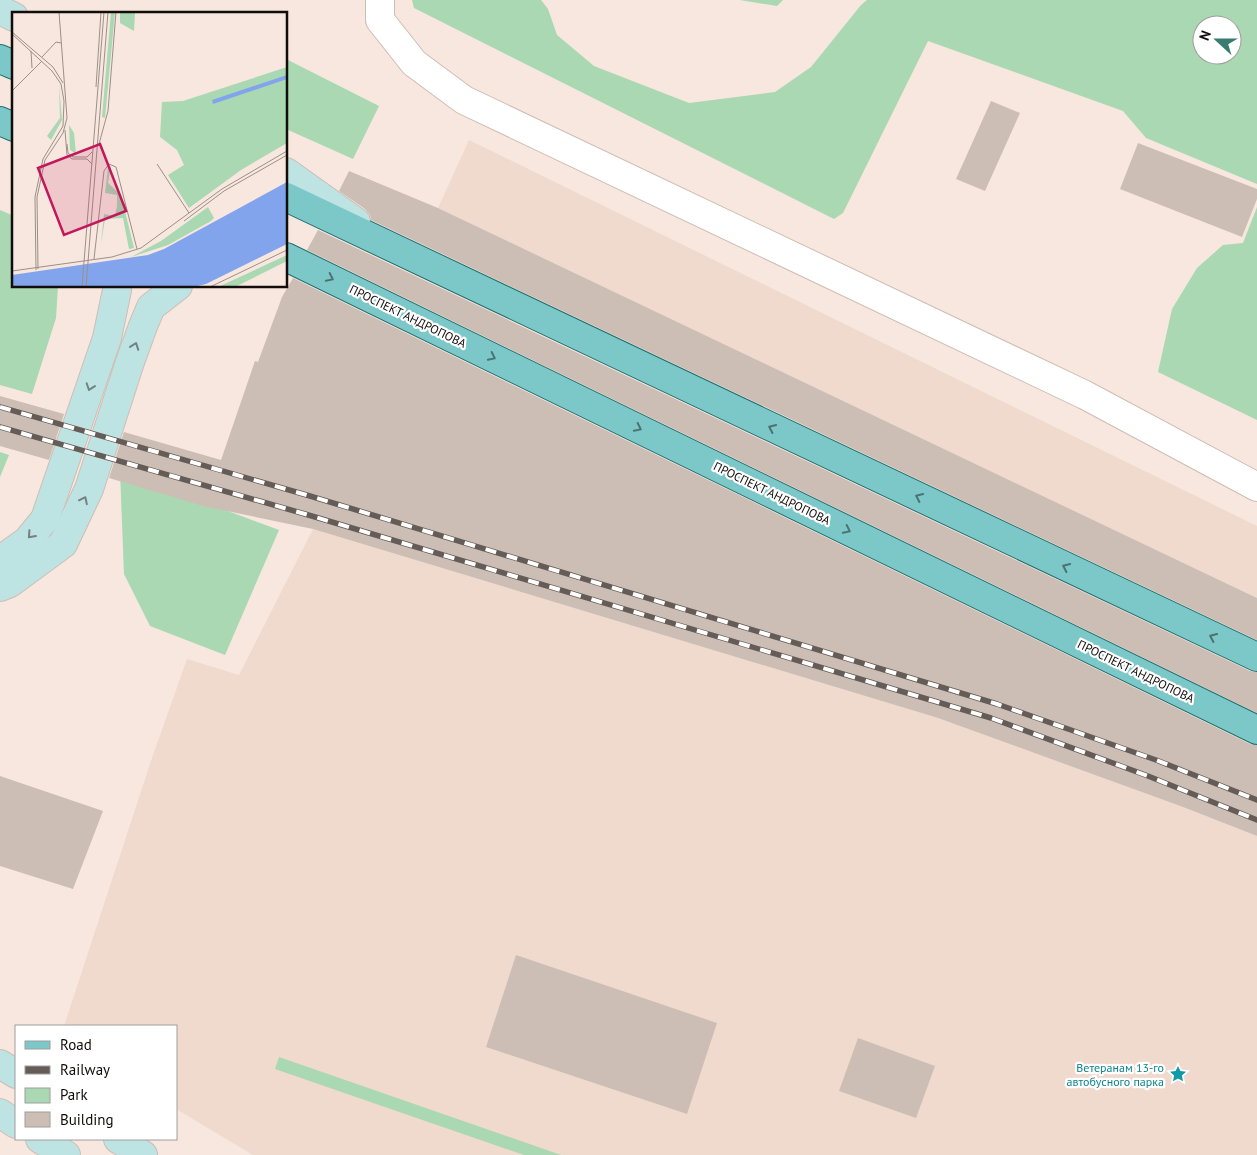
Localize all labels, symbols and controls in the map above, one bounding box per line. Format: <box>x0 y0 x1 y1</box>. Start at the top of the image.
inset map <box>12 12 288 288</box>
north arrow <box>1192 15 1242 65</box>
text: N <box>1195 28 1215 43</box>
one-way arrow <box>325 272 334 282</box>
street label: ПРОСПЕКТ АНДРОПОВА <box>347 281 469 351</box>
one-way arrow <box>129 343 139 351</box>
one-way arrow <box>487 351 496 361</box>
one-way arrow <box>86 382 96 391</box>
one-way arrow <box>633 422 642 432</box>
one-way arrow <box>768 424 777 434</box>
street label: ПРОСПЕКТ АНДРОПОВА <box>711 458 833 528</box>
one-way arrow <box>915 493 924 504</box>
one-way arrow <box>78 497 88 506</box>
one-way arrow <box>842 524 851 534</box>
one-way arrow <box>28 530 37 539</box>
one-way arrow <box>1062 563 1071 573</box>
one-way arrow <box>1209 632 1218 643</box>
street label: ПРОСПЕКТ АНДРОПОВА <box>1075 636 1197 706</box>
legend <box>15 1025 178 1140</box>
text: Road <box>60 1035 92 1054</box>
text: Railway <box>60 1060 110 1079</box>
place label: Ветеранам 13-го автобусного парка <box>1066 1060 1164 1089</box>
place icon: Ветеранам 13-го автобусного парка <box>1168 1064 1188 1084</box>
text: Park <box>60 1085 88 1104</box>
text: Building <box>60 1110 114 1129</box>

